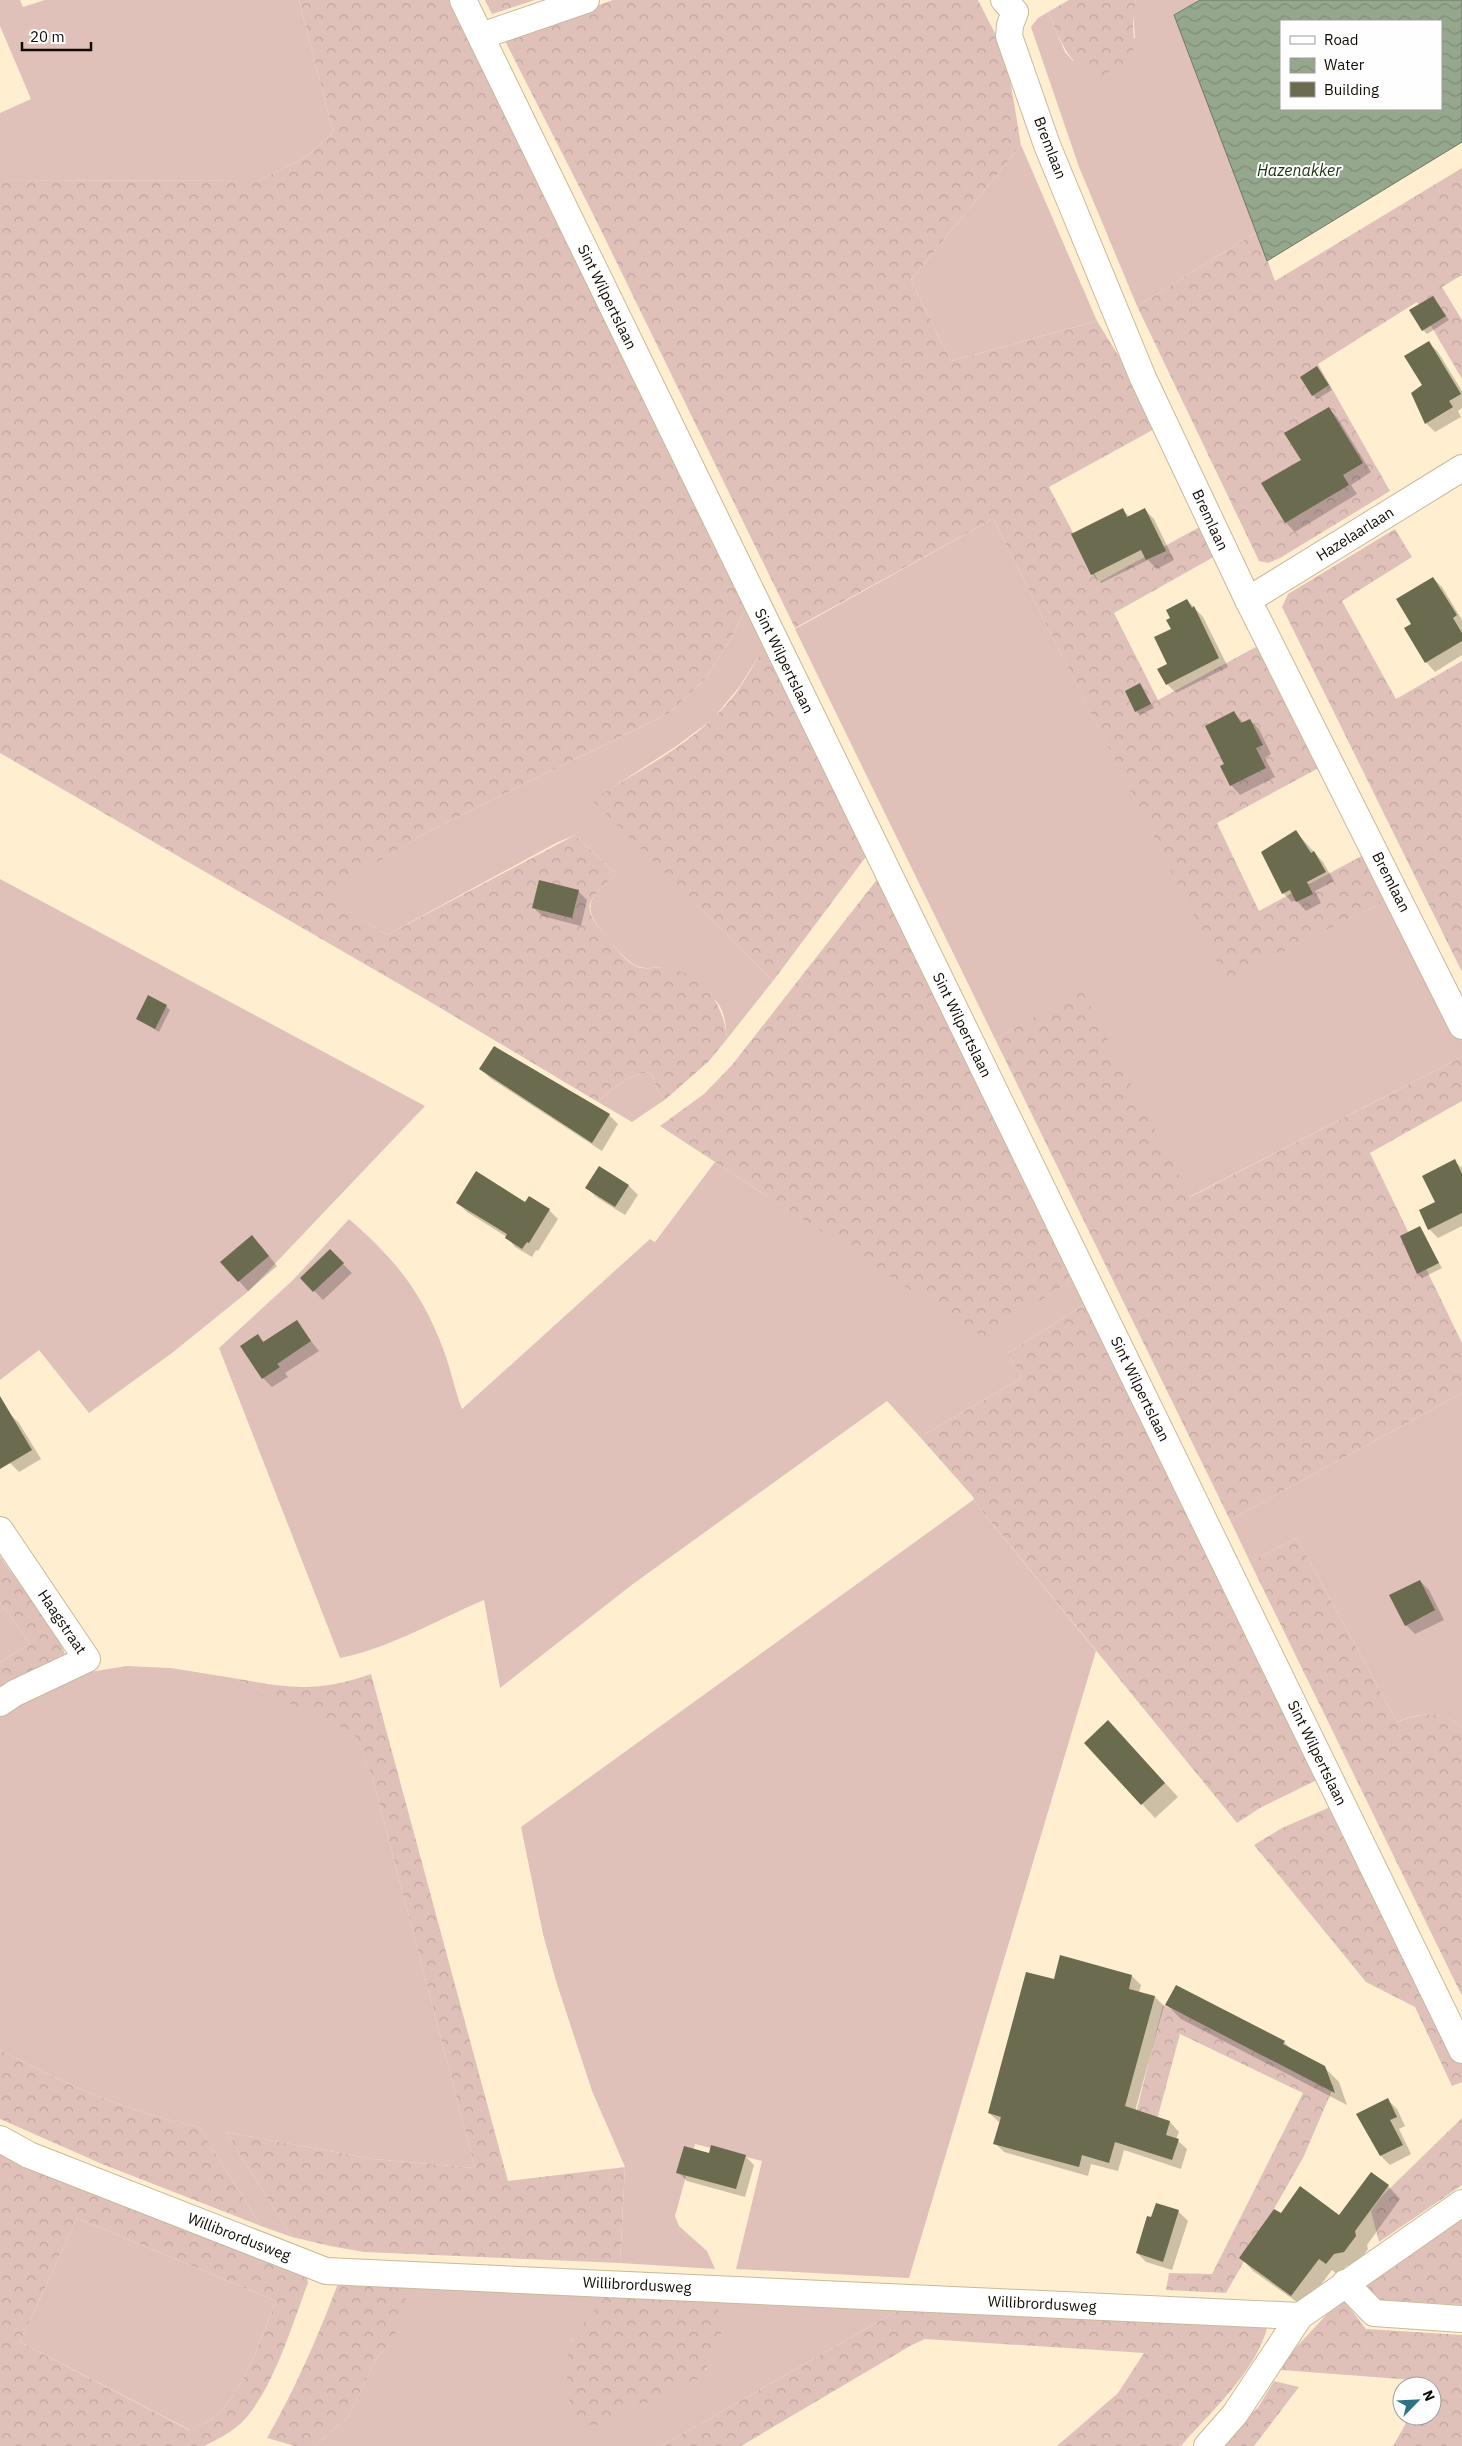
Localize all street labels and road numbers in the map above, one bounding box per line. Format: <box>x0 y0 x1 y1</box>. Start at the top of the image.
street label: Bremlaan <box>1030 114 1071 182</box>
street label: Sint Wilpertslaan <box>574 241 641 352</box>
street label: Bremlaan <box>1188 486 1233 553</box>
street label: Hazelaarlaan <box>1312 502 1397 565</box>
street label: Sint Wilpertslaan <box>751 605 818 716</box>
street label: Bremlaan <box>1368 848 1415 915</box>
street label: Sint Wilpertslaan <box>929 969 996 1080</box>
street label: Sint Wilpertslaan <box>1107 1333 1174 1444</box>
street label: Haagstraat <box>34 1586 91 1658</box>
street label: Sint Wilpertslaan <box>1284 1697 1351 1808</box>
street label: Willibrordusweg <box>185 2208 293 2265</box>
street label: Willibrordusweg <box>582 2272 692 2297</box>
street label: Willibrordusweg <box>987 2291 1097 2316</box>

